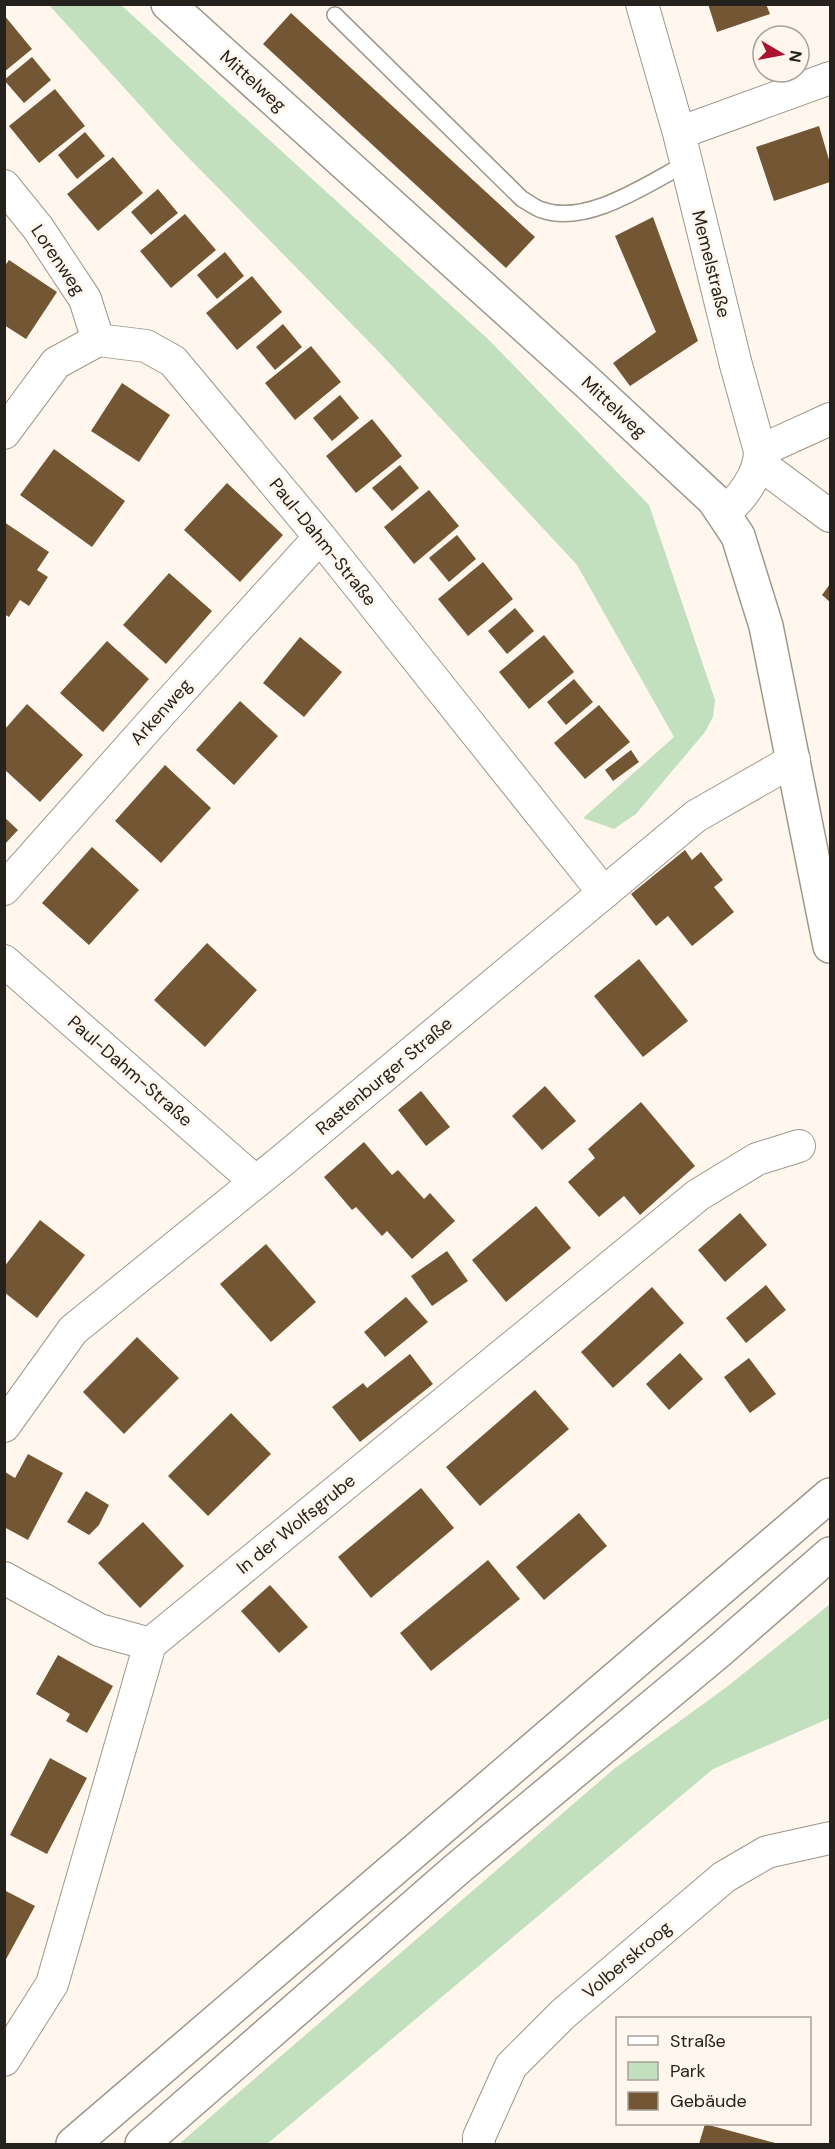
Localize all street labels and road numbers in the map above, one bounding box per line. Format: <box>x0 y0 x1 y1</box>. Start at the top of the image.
street label: Mittelweg <box>215 45 291 117</box>
street label: Memelstraße <box>686 208 736 320</box>
street label: Lorenweg <box>26 220 90 300</box>
street label: Mittelweg <box>576 371 652 443</box>
street label: Paul-Dahm-Straße <box>264 473 382 611</box>
street label: Arkenweg <box>125 674 197 750</box>
street label: Paul-Dahm-Straße <box>62 1010 198 1132</box>
street label: Rastenburger Straße <box>311 1012 457 1140</box>
street label: In der Wolfsgrube <box>231 1468 361 1580</box>
street label: Volberskroog <box>577 1916 677 2004</box>

